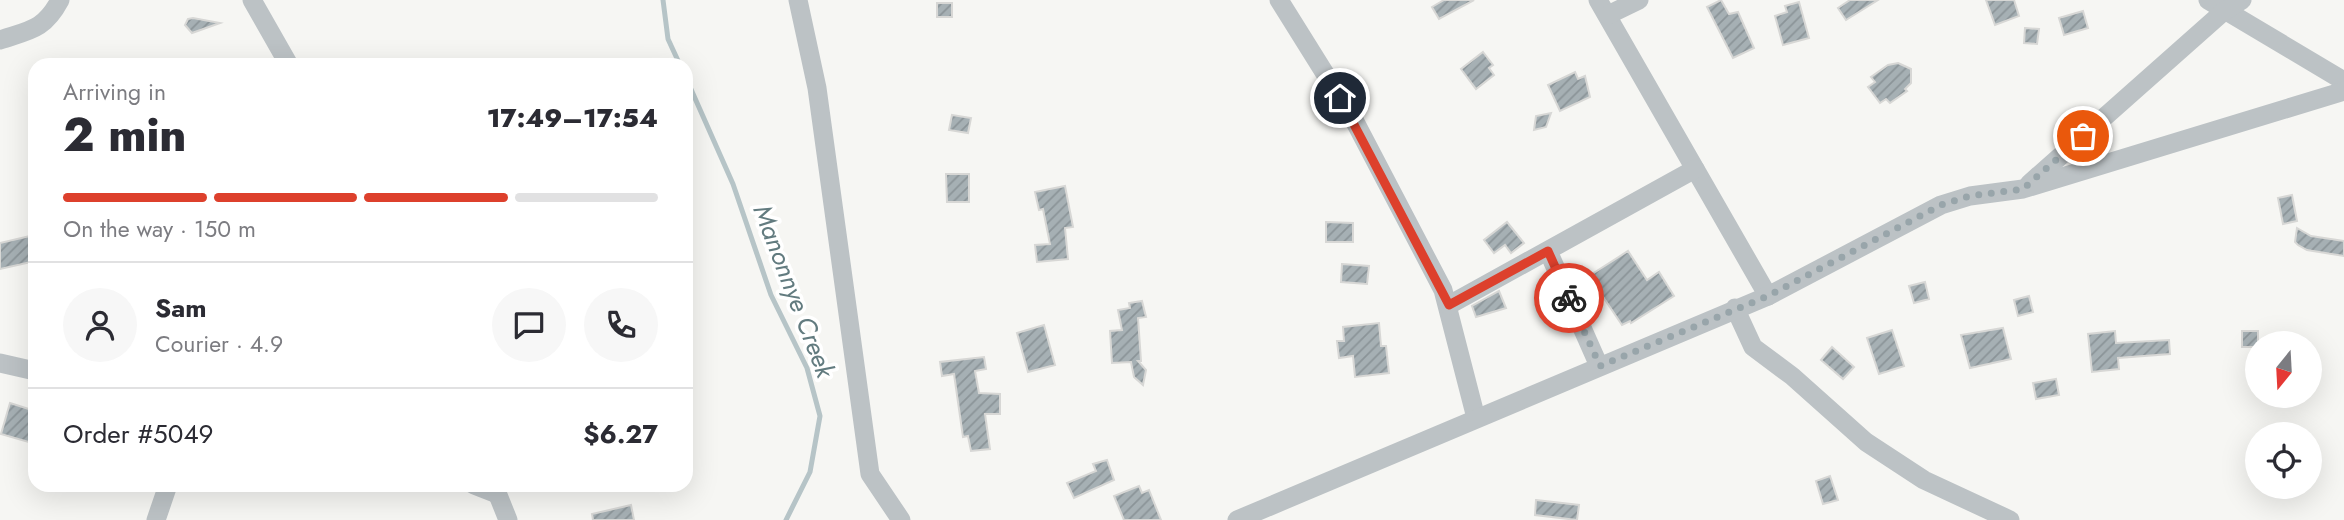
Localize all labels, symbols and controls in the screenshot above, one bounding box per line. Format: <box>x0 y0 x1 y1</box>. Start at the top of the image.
pin <box>1310 68 1370 128</box>
text: Arriving in <box>63 75 166 109</box>
icon: home <box>1321 79 1359 117</box>
text: 17:49–17:54 <box>487 99 658 137</box>
text: 2 min <box>63 102 187 168</box>
pin <box>2053 106 2113 166</box>
icon: bag <box>2064 117 2102 155</box>
water label: Manonnye Creek <box>744 199 845 385</box>
text: On the way · 150 m <box>63 212 256 246</box>
courier <box>1534 263 1604 333</box>
icon: bike <box>1550 279 1588 317</box>
button: person <box>63 288 137 362</box>
button: chat <box>492 288 566 362</box>
button: phone <box>584 288 658 362</box>
text: Sam <box>155 289 207 327</box>
text: Courier · 4.9 <box>155 327 283 361</box>
north arrow <box>2245 331 2322 408</box>
map controls <box>2245 331 2322 499</box>
text: Order #5049 <box>63 415 214 453</box>
text: $6.27 <box>583 415 658 453</box>
button: locate <box>2245 422 2322 499</box>

